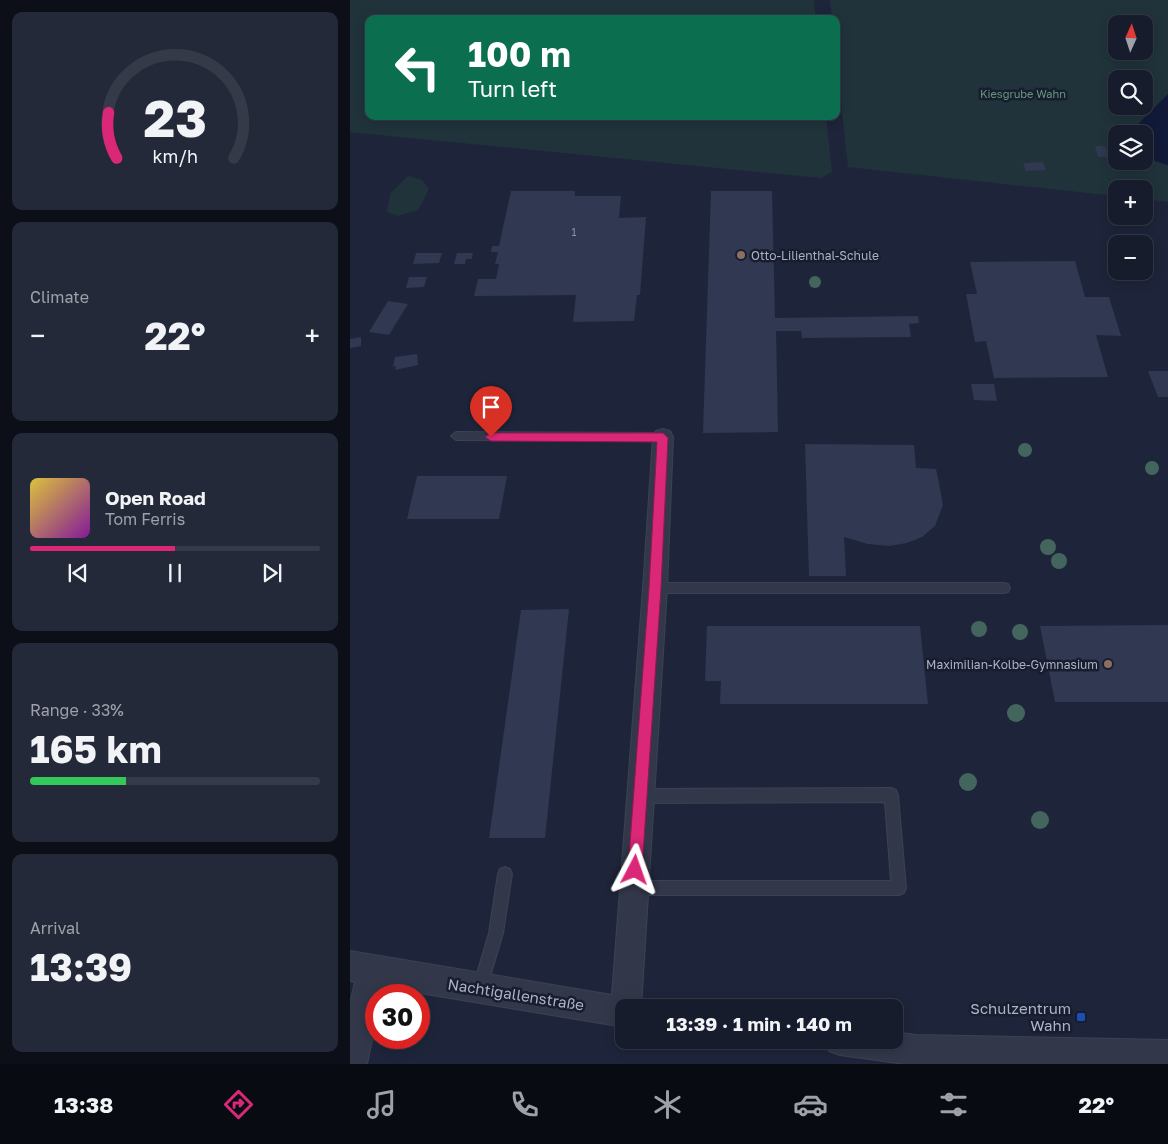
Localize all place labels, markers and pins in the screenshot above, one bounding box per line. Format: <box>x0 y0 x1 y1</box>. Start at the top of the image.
place label: Otto-Lilienthal-Schule <box>751 248 879 263</box>
marker: Otto-Lilienthal-Schule <box>735 249 747 261</box>
pin <box>470 386 512 437</box>
place label: Maximilian-Kolbe-Gymnasium <box>926 657 1098 672</box>
marker: Maximilian-Kolbe-Gymnasium <box>1102 658 1114 670</box>
place label: Schulzentrum Wahn <box>970 999 1071 1034</box>
marker: Schulzentrum Wahn <box>1075 1011 1087 1023</box>

